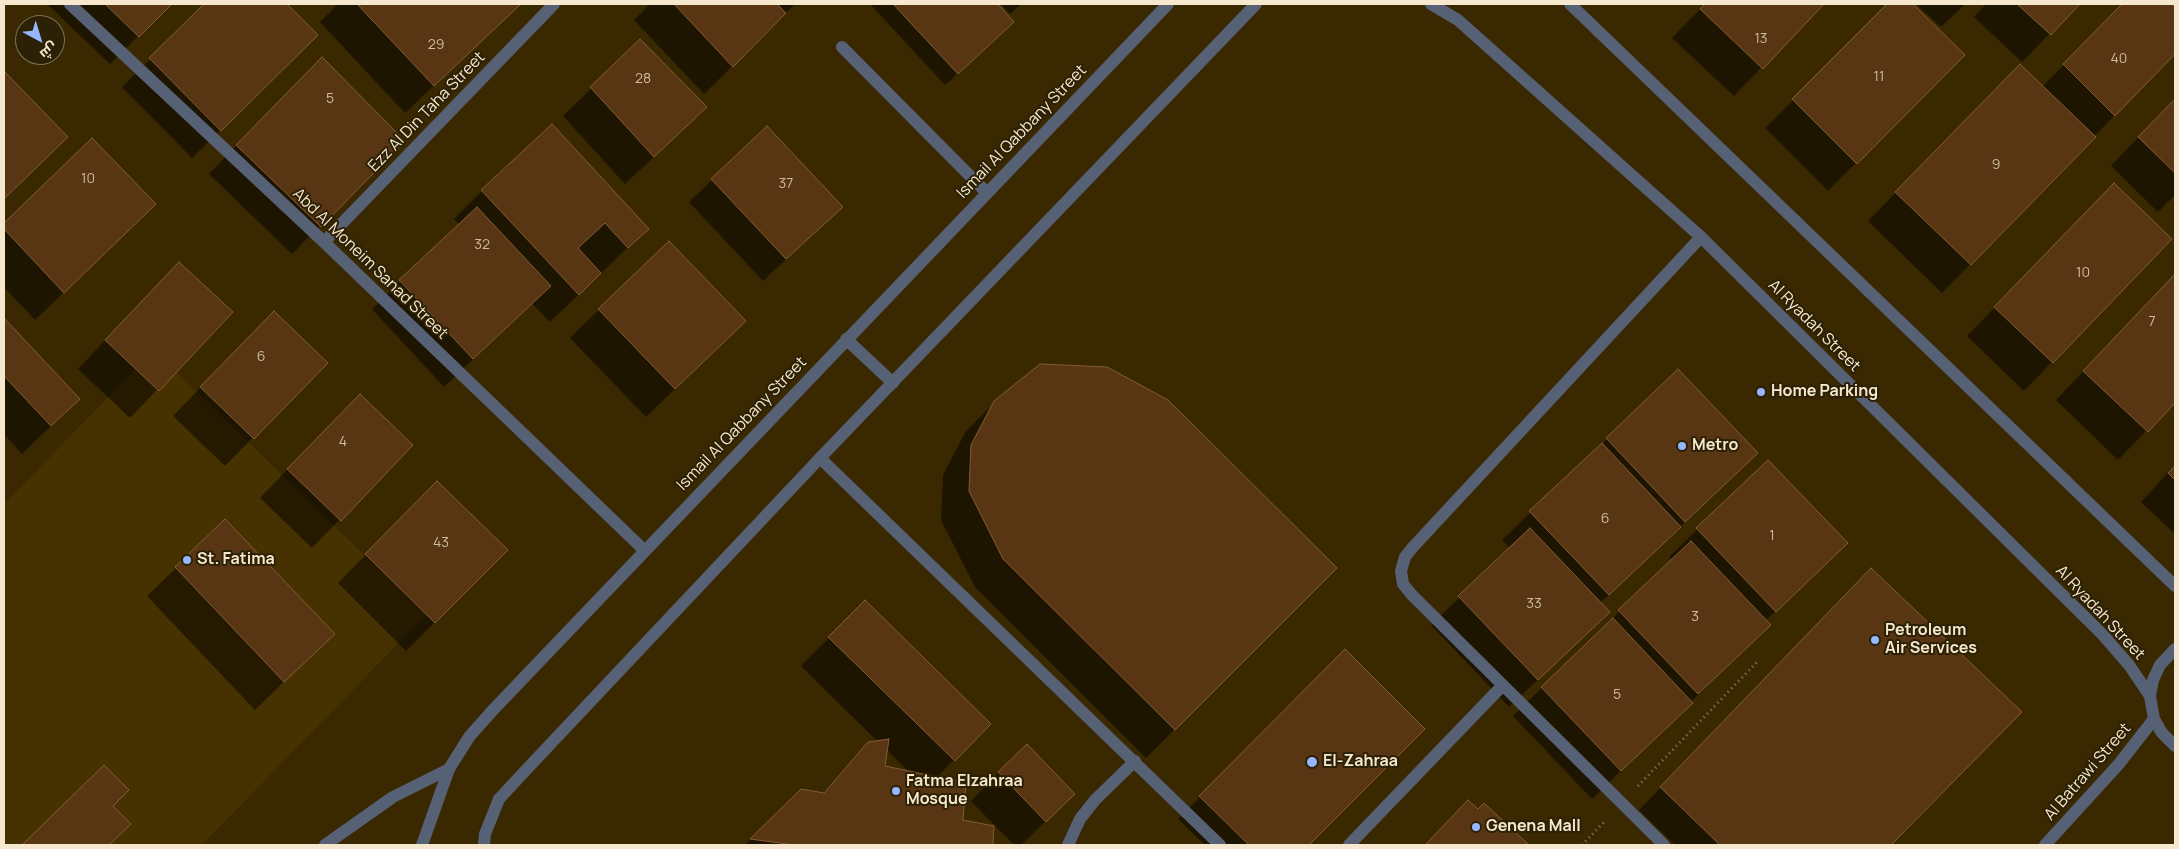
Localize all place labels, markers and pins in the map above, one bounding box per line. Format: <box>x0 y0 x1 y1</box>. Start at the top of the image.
place label: Home Parking <box>1771 382 1878 402</box>
marker: Home Parking <box>1755 386 1767 398</box>
place label: Metro <box>1692 436 1738 456</box>
marker: Metro <box>1676 440 1688 452</box>
place label: St. Fatima <box>197 550 275 570</box>
marker: St. Fatima <box>181 554 193 566</box>
place label: Petroleum Air Services <box>1885 621 1977 659</box>
marker: Petroleum Air Services <box>1869 634 1881 646</box>
place label: El-Zahraa <box>1323 752 1398 772</box>
marker: El-Zahraa <box>1305 755 1319 769</box>
place label: Fatma Elzahraa Mosque <box>906 772 1023 810</box>
marker: Fatma Elzahraa Mosque <box>890 785 902 797</box>
place label: Genena Mall <box>1486 817 1581 837</box>
marker: Genena Mall <box>1470 821 1482 833</box>

